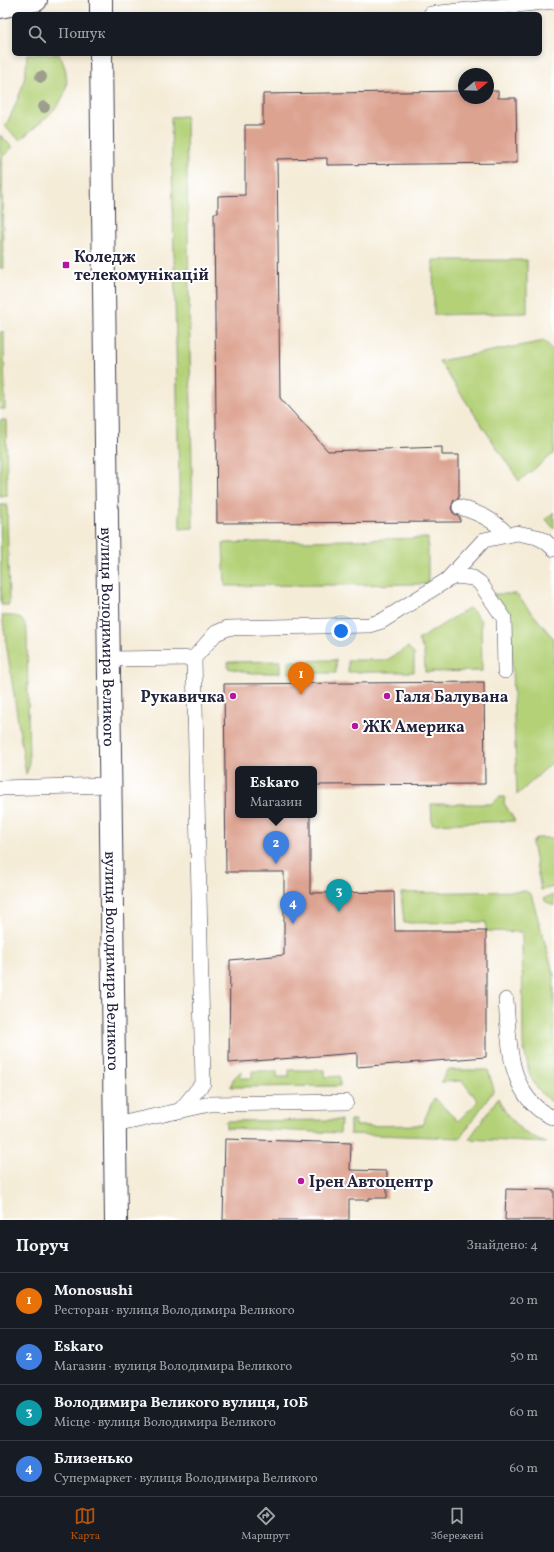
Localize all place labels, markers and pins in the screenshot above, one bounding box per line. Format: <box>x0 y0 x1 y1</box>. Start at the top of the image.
place label: Коледж телекомунікацій <box>74 247 209 287</box>
marker: Коледж телекомунікацій <box>61 260 71 270</box>
pin: 1 <box>288 662 314 695</box>
place label: Рукавичка <box>140 687 225 709</box>
place label: Галя Балувана <box>395 687 509 709</box>
marker: Рукавичка <box>228 691 238 701</box>
marker: Галя Балувана <box>382 691 392 701</box>
place label: ЖК Америка <box>363 717 465 739</box>
marker: ЖК Америка <box>350 721 360 731</box>
pin: 2 <box>263 831 289 864</box>
pin: 3 <box>326 879 352 912</box>
pin: 4 <box>280 891 306 924</box>
place label: Ірен Автоцентр <box>309 1172 433 1194</box>
marker: Ірен Автоцентр <box>296 1176 306 1186</box>

